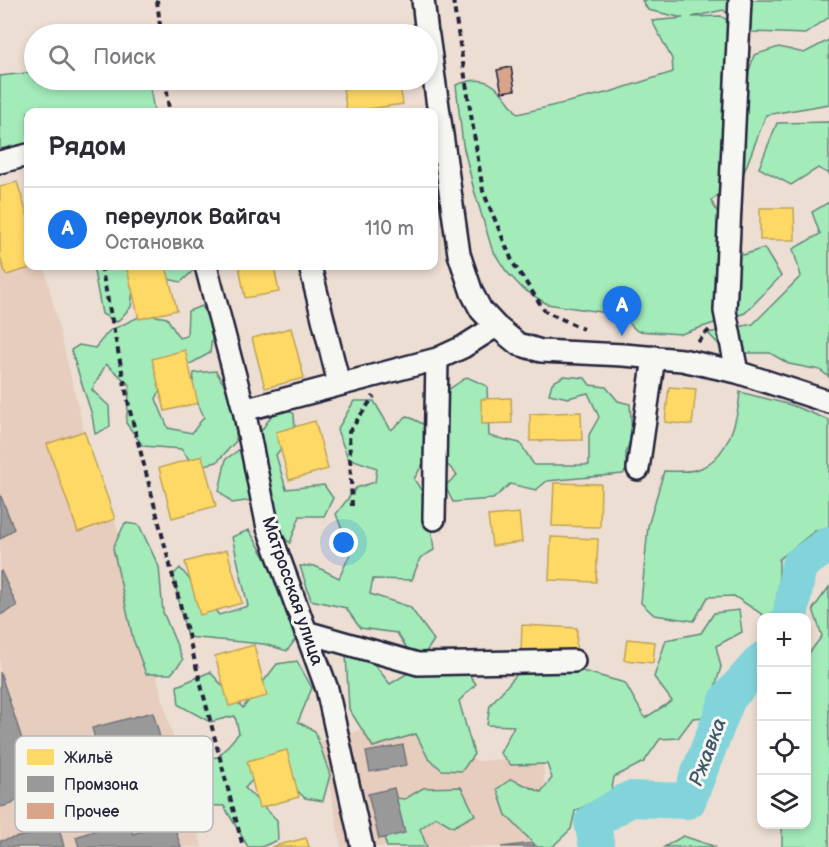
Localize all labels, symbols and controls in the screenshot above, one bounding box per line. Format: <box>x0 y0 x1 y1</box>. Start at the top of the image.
search box <box>24 24 438 90</box>
icon: search <box>45 41 78 74</box>
text: Поиск <box>93 44 156 71</box>
text: Рядом <box>48 132 126 163</box>
text: переулок Вайгач <box>105 204 281 231</box>
text: A <box>61 217 74 241</box>
text: 110 m <box>365 217 414 241</box>
text: Остановка <box>105 231 204 255</box>
pin: A <box>602 286 642 336</box>
street label: Матросская улица <box>257 514 328 669</box>
your location <box>329 528 358 557</box>
map controls <box>757 613 811 829</box>
button: + <box>757 613 811 667</box>
button: − <box>757 667 811 721</box>
water label: Ржавка <box>684 715 732 790</box>
button: locate <box>757 721 811 775</box>
legend <box>15 736 213 832</box>
text: Жильё <box>64 749 113 768</box>
button: layers <box>757 775 811 829</box>
text: Промзона <box>64 776 139 795</box>
text: Прочее <box>64 803 120 822</box>

